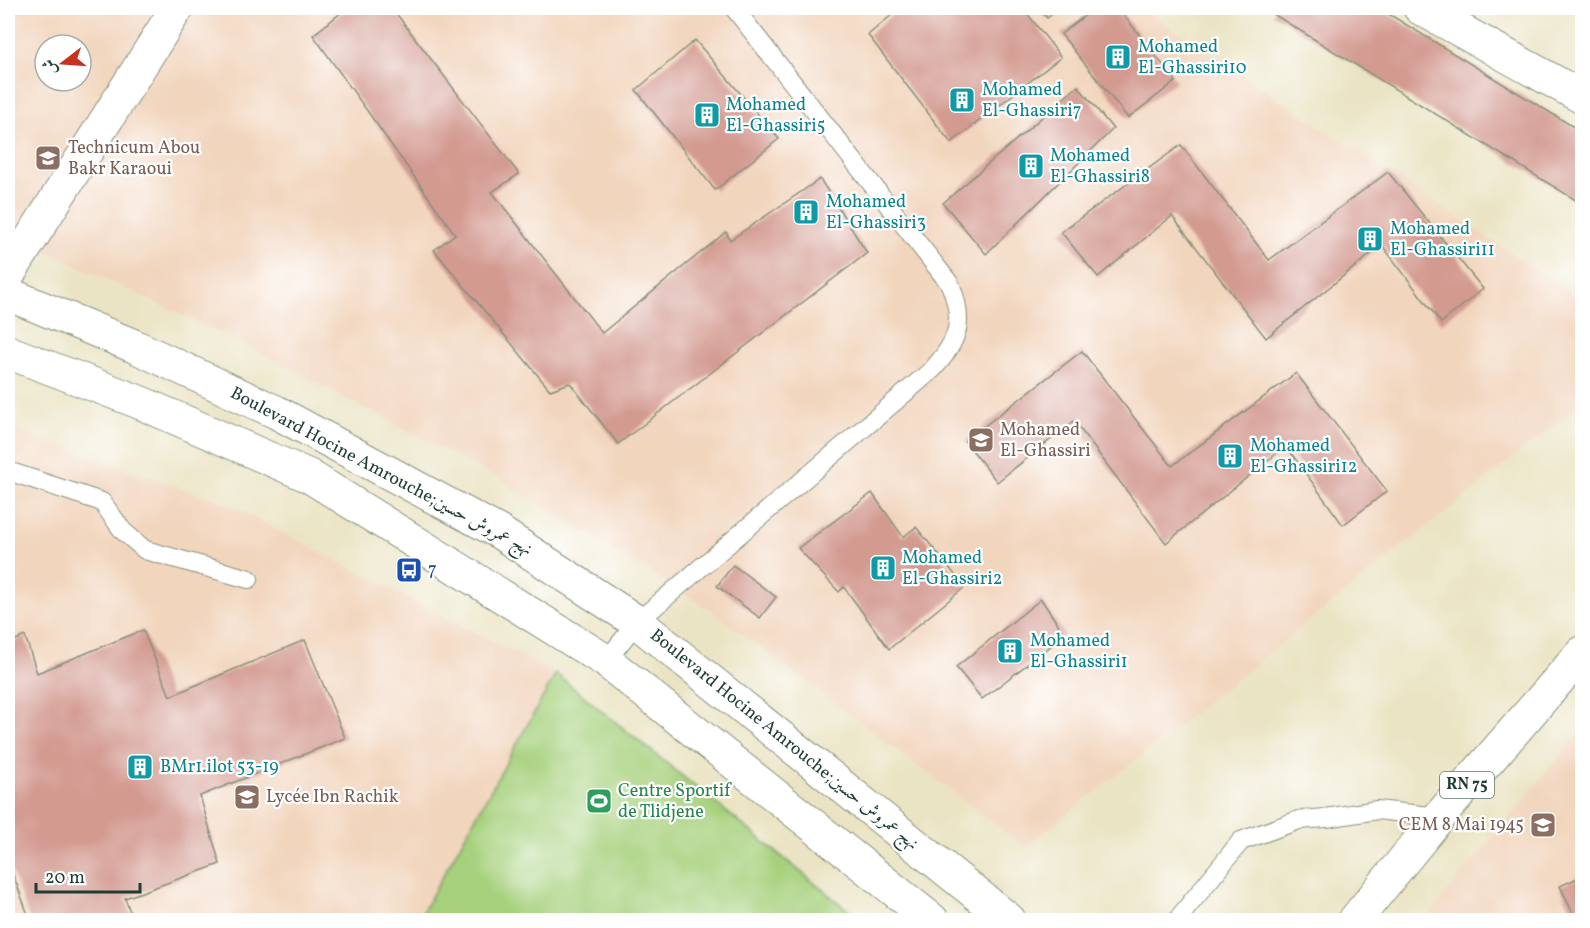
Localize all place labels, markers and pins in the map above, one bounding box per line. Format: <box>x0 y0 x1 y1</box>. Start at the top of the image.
place label: Mohamed El-Ghassiri10 <box>1138 35 1247 81</box>
building icon: Mohamed El-Ghassiri10 <box>1103 42 1133 72</box>
place label: Mohamed El-Ghassiri7 <box>982 78 1081 124</box>
building icon: Mohamed El-Ghassiri7 <box>947 85 977 115</box>
place label: Mohamed El-Ghassiri5 <box>726 93 825 139</box>
building icon: Mohamed El-Ghassiri5 <box>692 100 722 130</box>
place label: Technicum Abou Bakr Karaoui <box>68 136 200 182</box>
school or university icon: Technicum Abou Bakr Karaoui <box>33 143 63 173</box>
place label: Mohamed El-Ghassiri8 <box>1050 144 1150 190</box>
building icon: Mohamed El-Ghassiri8 <box>1016 151 1046 181</box>
place label: Mohamed El-Ghassiri3 <box>826 190 926 236</box>
building icon: Mohamed El-Ghassiri3 <box>791 197 821 227</box>
place label: Mohamed El-Ghassiri11 <box>1390 217 1495 263</box>
building icon: Mohamed El-Ghassiri11 <box>1355 224 1385 254</box>
place label: Mohamed El-Ghassiri <box>1000 418 1091 464</box>
school or university icon: Mohamed El-Ghassiri <box>966 425 996 455</box>
place label: Mohamed El-Ghassiri12 <box>1250 434 1357 480</box>
building icon: Mohamed El-Ghassiri12 <box>1215 441 1245 471</box>
place label: Mohamed El-Ghassiri2 <box>902 546 1002 592</box>
building icon: Mohamed El-Ghassiri2 <box>868 553 898 583</box>
bus stop icon: 7 <box>394 555 424 585</box>
place label: 7 <box>428 558 437 583</box>
place label: Mohamed El-Ghassiri1 <box>1030 629 1128 675</box>
building icon: Mohamed El-Ghassiri1 <box>995 636 1025 666</box>
building icon: BMr1.ilot 53-19 <box>125 752 155 782</box>
place label: BMr1.ilot 53-19 <box>160 755 279 780</box>
place label: Centre Sportif de Tlidjene <box>618 779 732 825</box>
school or university icon: Lycée Ibn Rachik <box>232 782 262 812</box>
place label: Lycée Ibn Rachik <box>266 785 399 810</box>
sports icon: Centre Sportif de Tlidjene <box>584 786 614 816</box>
school or university icon: CEM 8 Mai 1945 <box>1528 810 1558 840</box>
place label: CEM 8 Mai 1945 <box>1399 813 1524 838</box>

